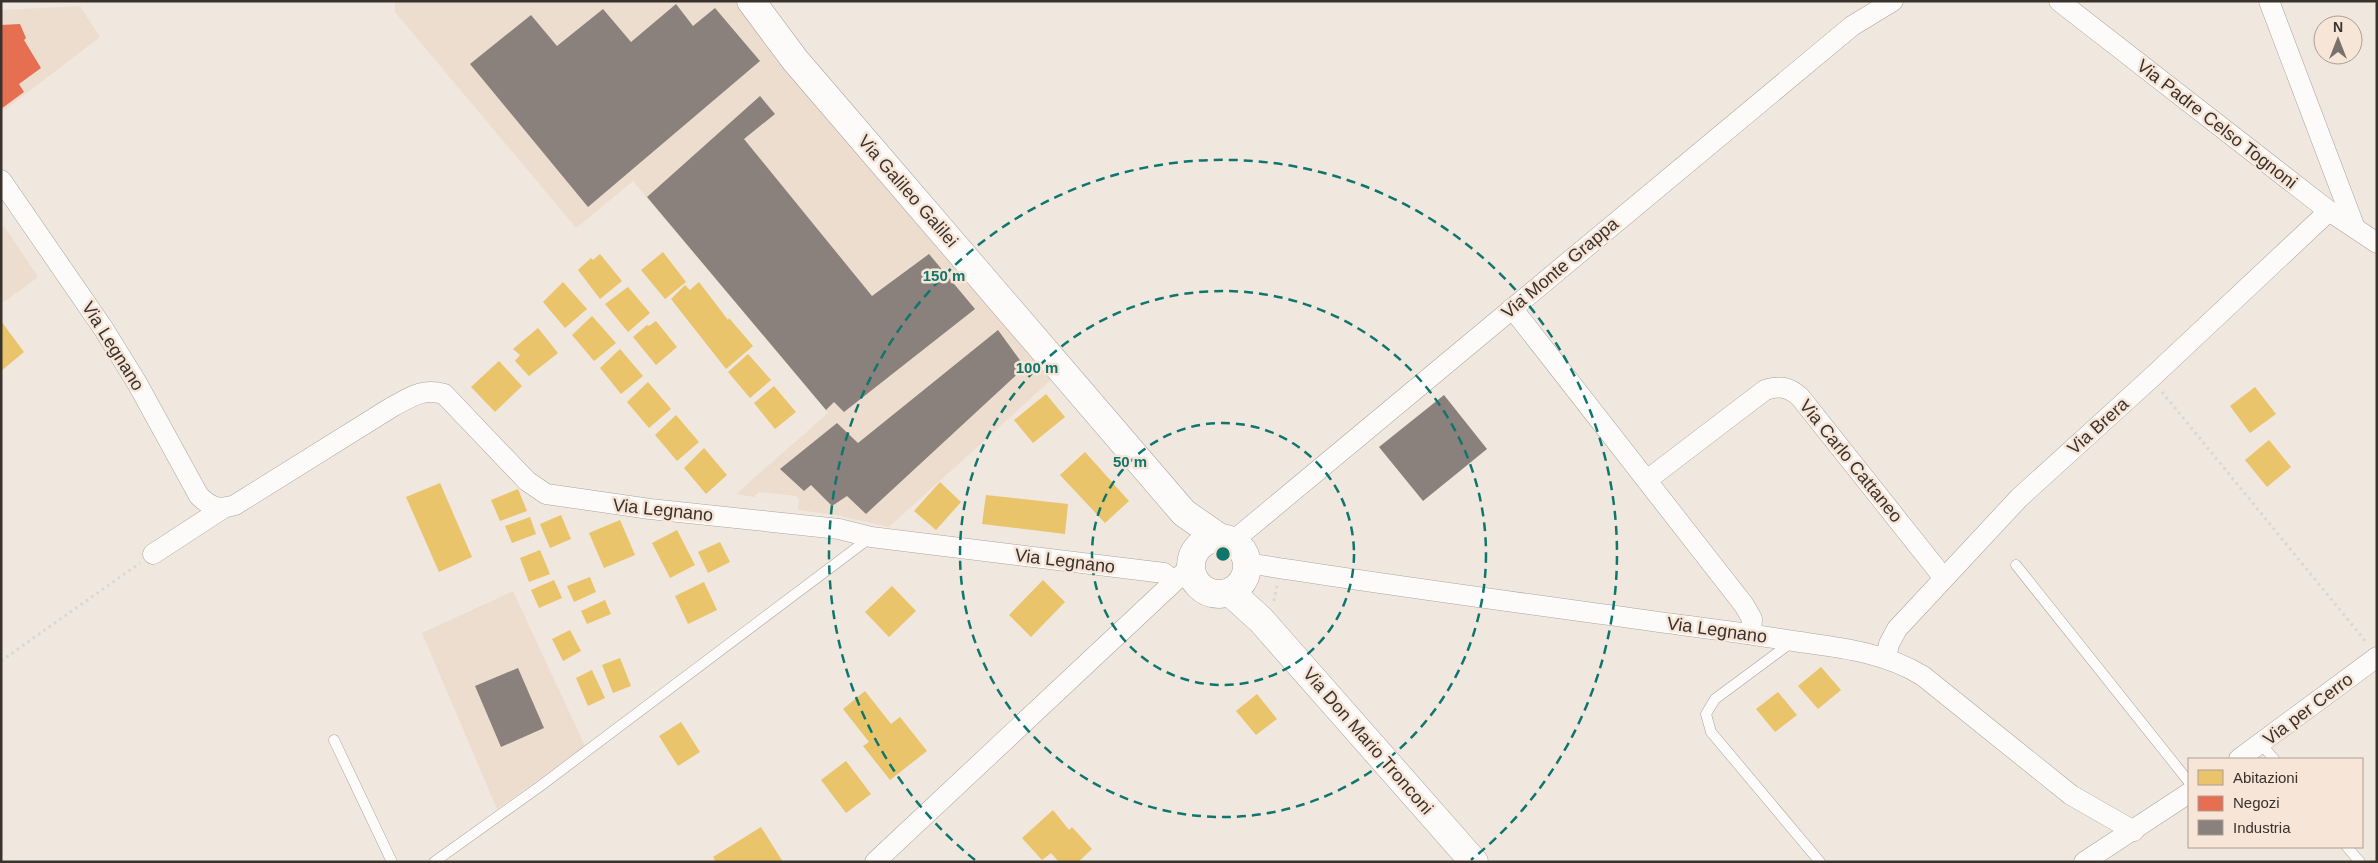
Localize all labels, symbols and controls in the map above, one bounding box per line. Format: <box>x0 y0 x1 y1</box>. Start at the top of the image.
north arrow <box>2313 15 2363 65</box>
text: N <box>2333 19 2343 35</box>
street label: Via Padre Celso Tognoni <box>2133 55 2301 193</box>
street label: Via Galileo Galilei <box>854 131 962 251</box>
street label: Via Monte Grappa <box>1498 213 1623 323</box>
text: 150 m <box>923 267 965 284</box>
street label: Via Legnano <box>78 298 148 394</box>
text: 100 m <box>1016 359 1058 376</box>
street label: Via Brera <box>2064 393 2133 458</box>
street label: Via Carlo Cattaneo <box>1795 396 1907 526</box>
text: 50 m <box>1113 453 1147 470</box>
street label: Via Legnano <box>612 495 714 525</box>
street label: Via Legnano <box>1014 545 1116 577</box>
centre of rings <box>1214 545 1232 563</box>
street label: Via Legnano <box>1666 613 1768 647</box>
street label: Via Don Mario Tronconi <box>1299 664 1437 818</box>
street label: Via per Cerro <box>2259 669 2357 749</box>
legend <box>2188 758 2363 848</box>
text: Abitazioni <box>2233 769 2298 786</box>
text: Negozi <box>2233 794 2280 811</box>
text: Industria <box>2233 819 2291 836</box>

